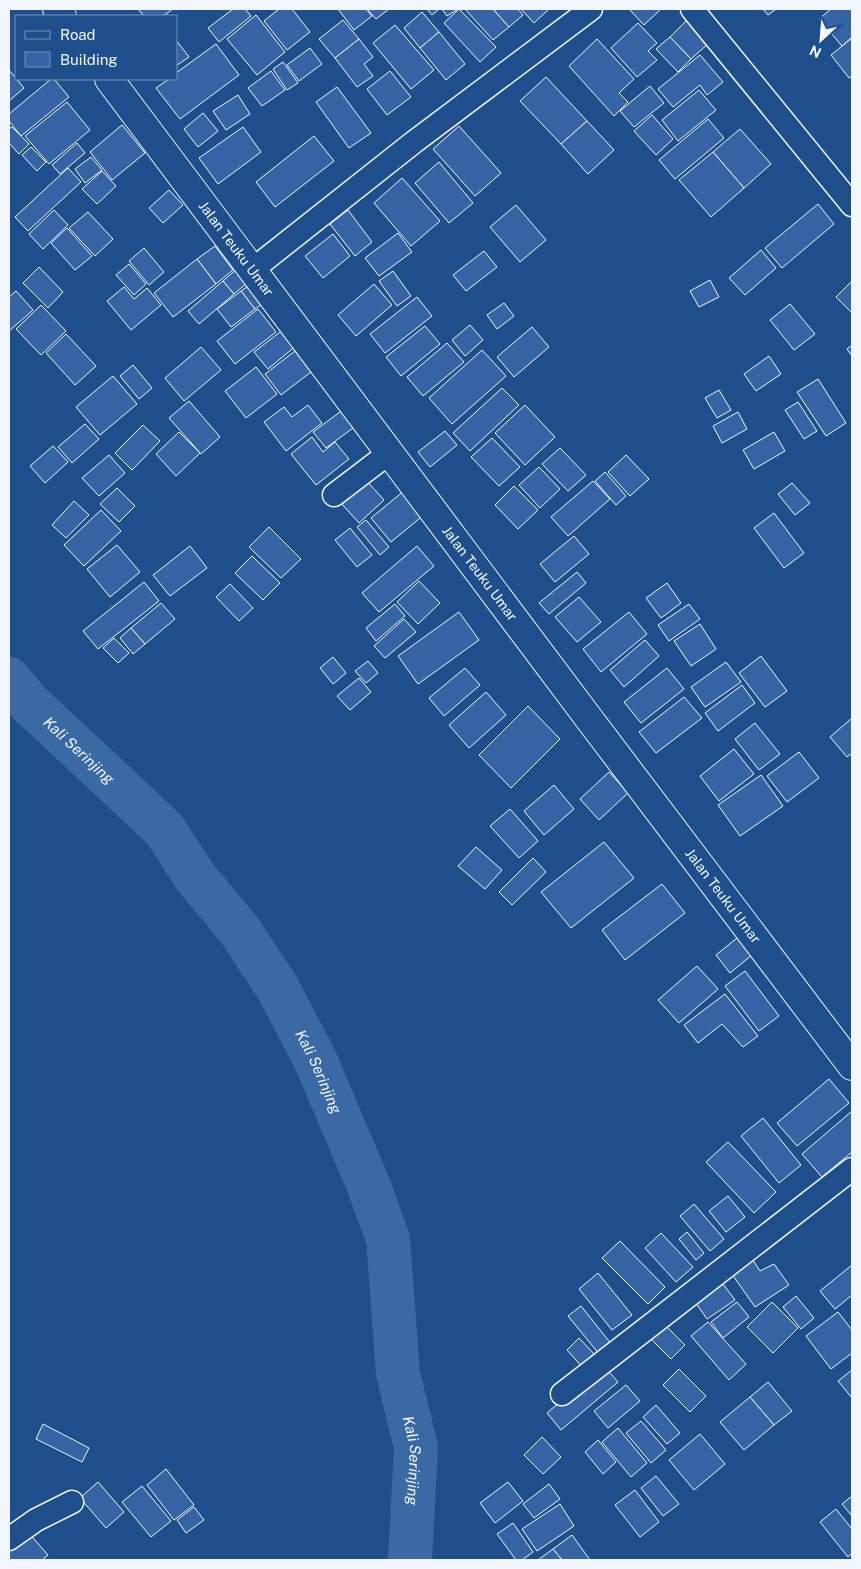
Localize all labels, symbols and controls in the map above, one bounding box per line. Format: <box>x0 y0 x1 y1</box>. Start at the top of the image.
legend <box>15 15 178 80</box>
north arrow <box>796 15 846 65</box>
text: Road <box>60 26 96 43</box>
text: N <box>807 42 824 61</box>
text: Building <box>60 51 118 68</box>
street label: Jalan Teuku Umar <box>195 198 277 299</box>
street label: Jalan Teuku Umar <box>439 523 521 624</box>
water label: Kali Serinjing <box>40 713 118 787</box>
street label: Jalan Teuku Umar <box>682 845 764 946</box>
water label: Kali Serinjing <box>293 1027 346 1116</box>
water label: Kali Serinjing <box>400 1414 425 1506</box>

